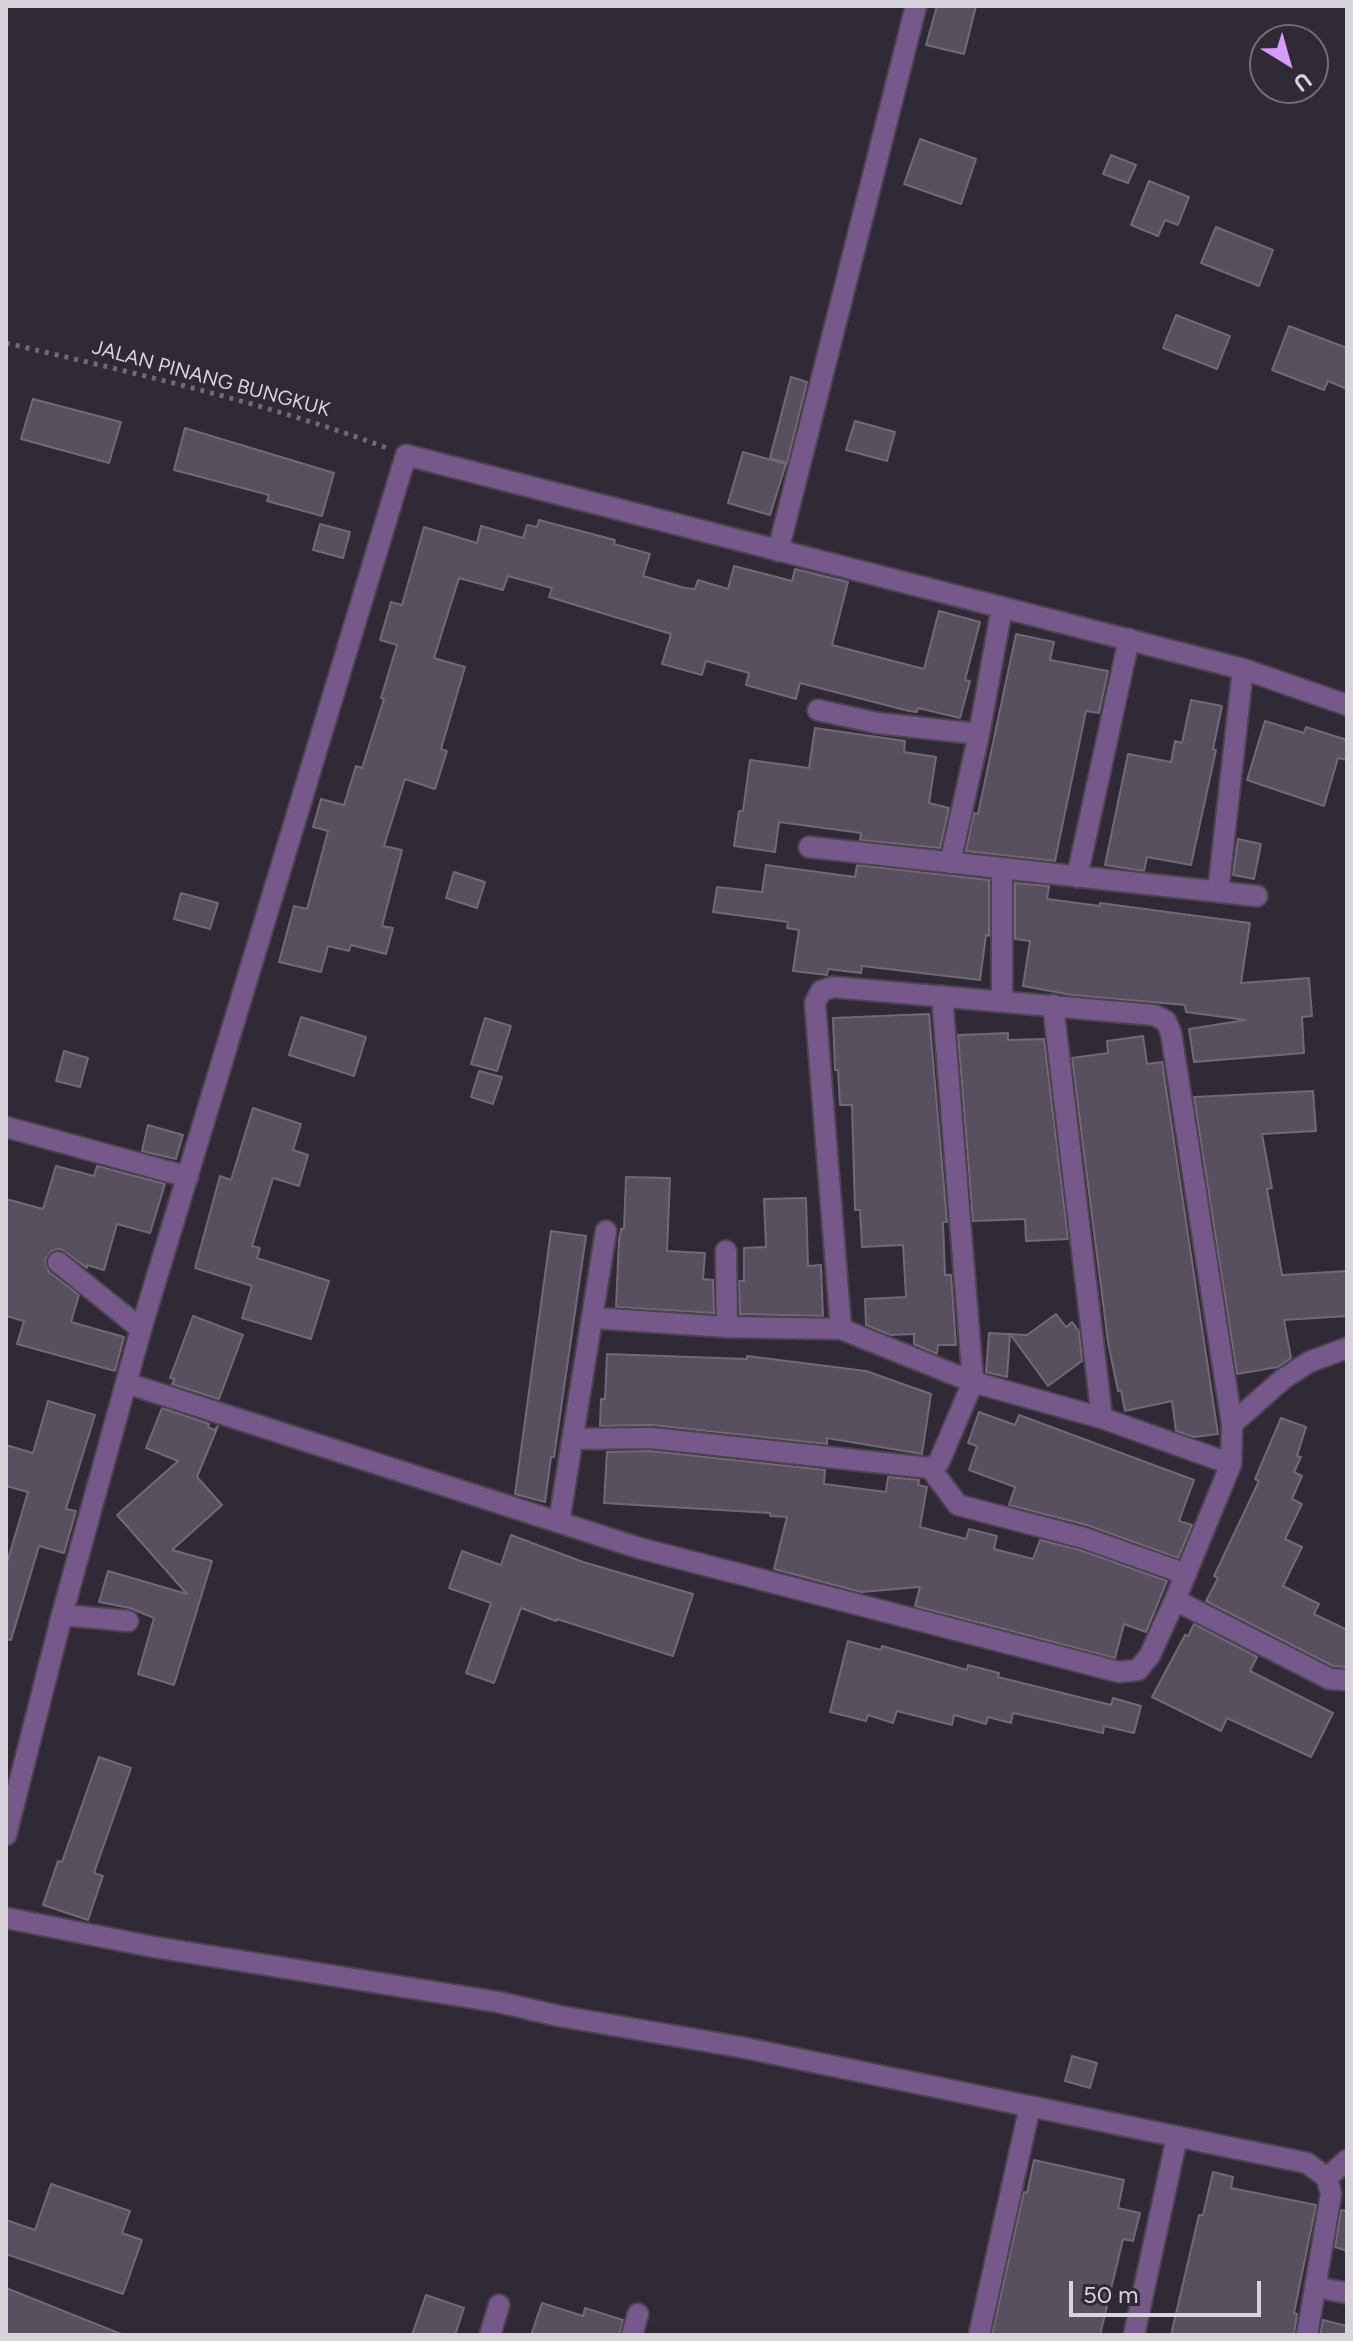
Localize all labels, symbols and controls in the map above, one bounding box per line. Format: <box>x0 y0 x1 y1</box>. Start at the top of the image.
north arrow <box>1249 24 1329 104</box>
text: U <box>1288 67 1317 97</box>
street label: JALAN PINANG BUNGKUK <box>89 336 333 422</box>
scale bar <box>1073 2265 1265 2315</box>
text: 50 m <box>1083 2280 1139 2309</box>

